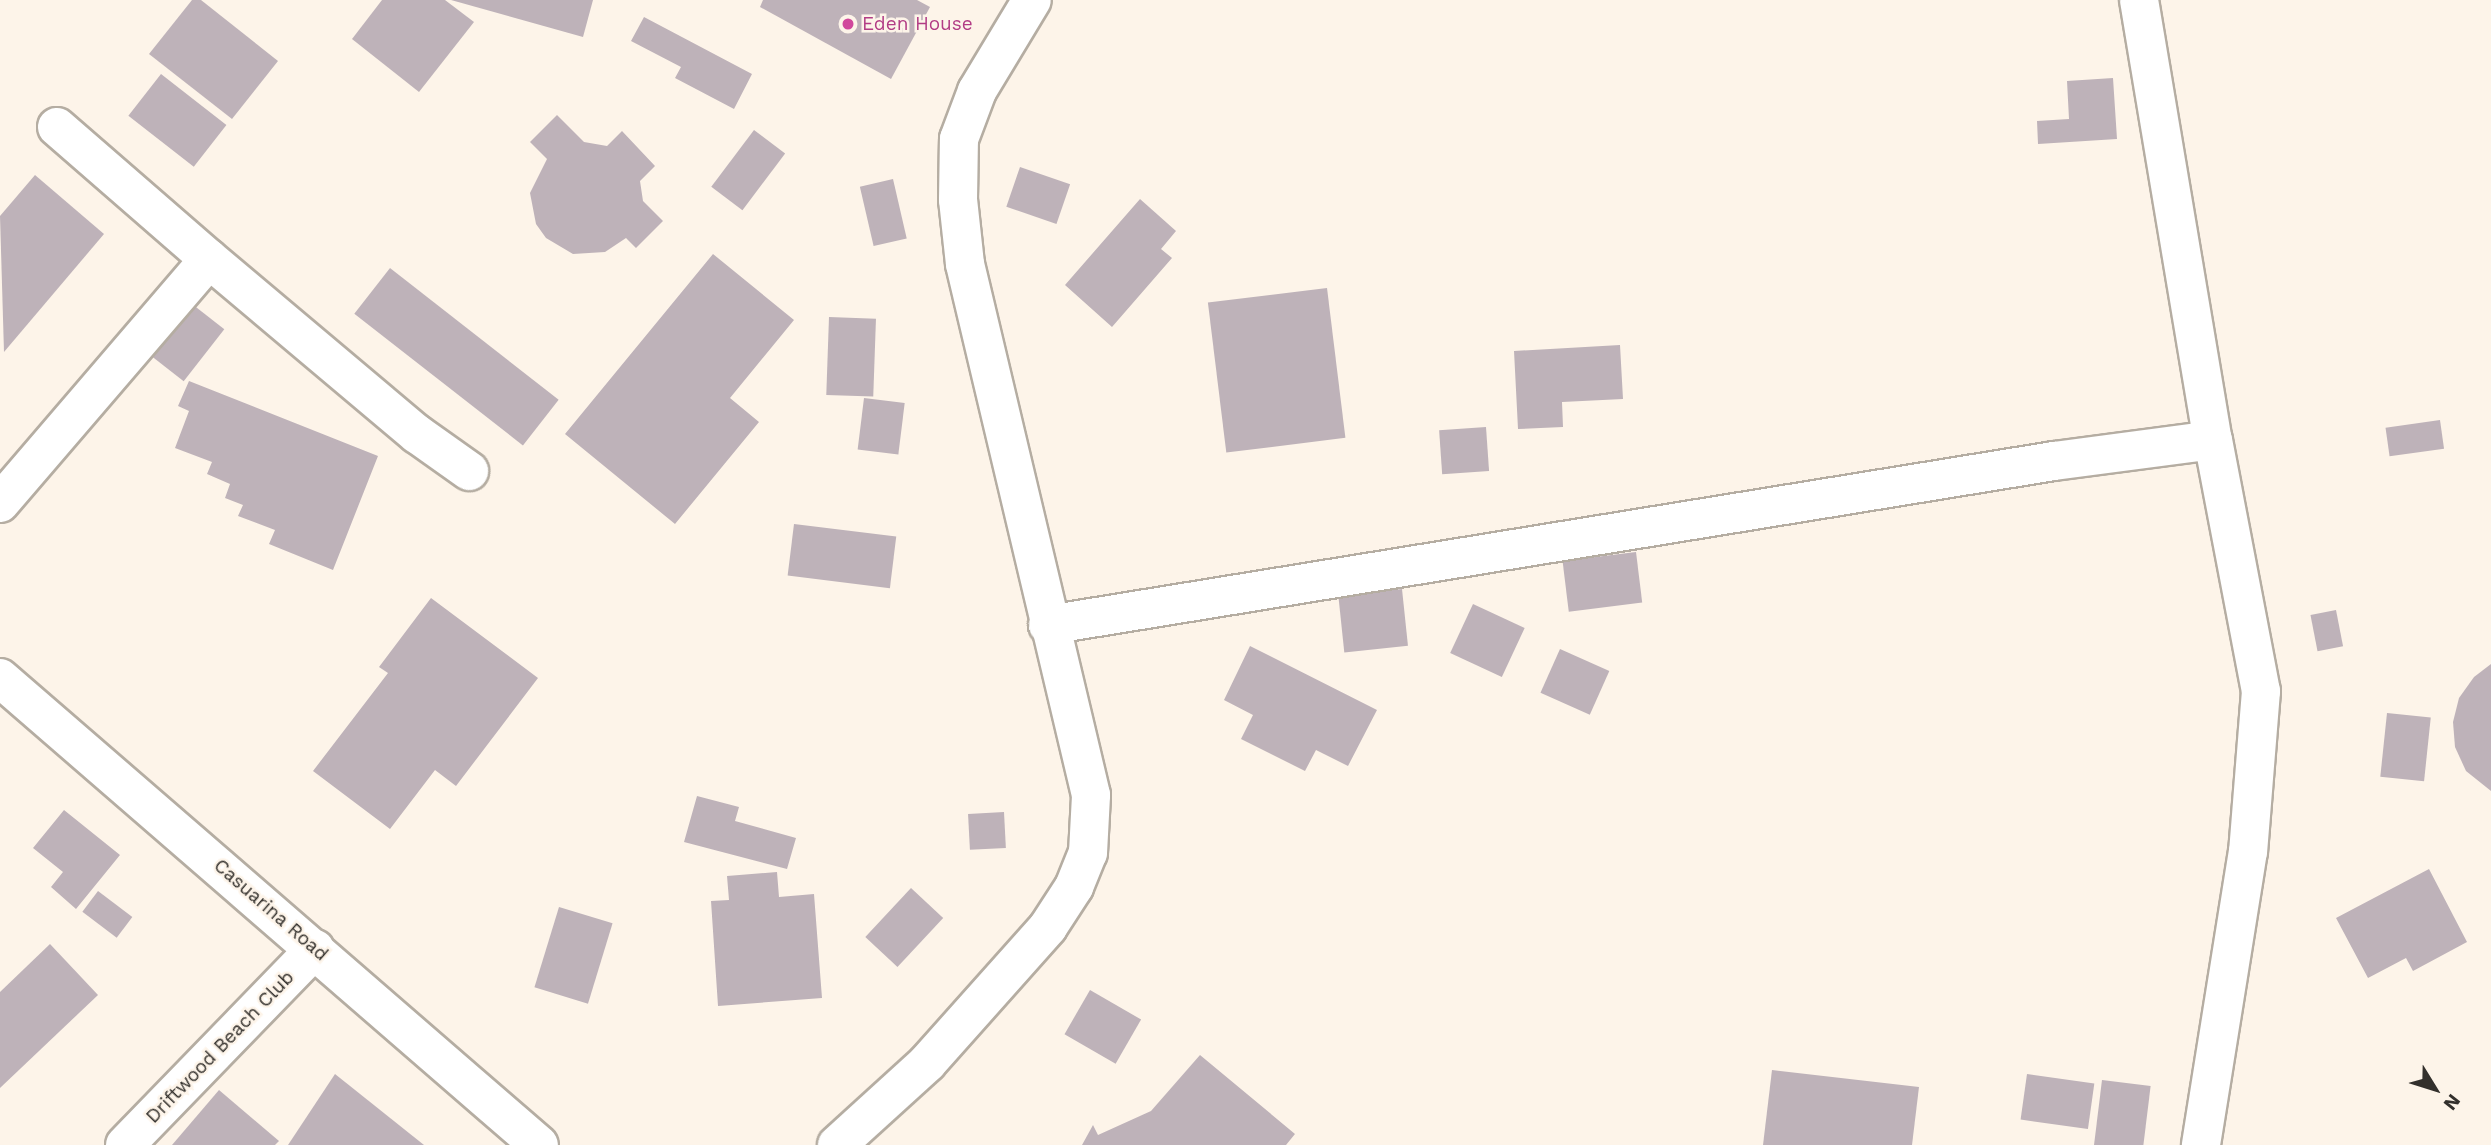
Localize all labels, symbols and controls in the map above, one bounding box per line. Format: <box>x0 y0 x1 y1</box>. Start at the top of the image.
place label: Eden House <box>862 13 973 35</box>
marker: Eden House <box>840 16 856 32</box>
street label: Casuarina Road <box>209 854 333 966</box>
street label: Driftwood Beach Club <box>141 966 299 1128</box>
north arrow <box>2400 1054 2470 1124</box>
text: N <box>2439 1090 2465 1115</box>

